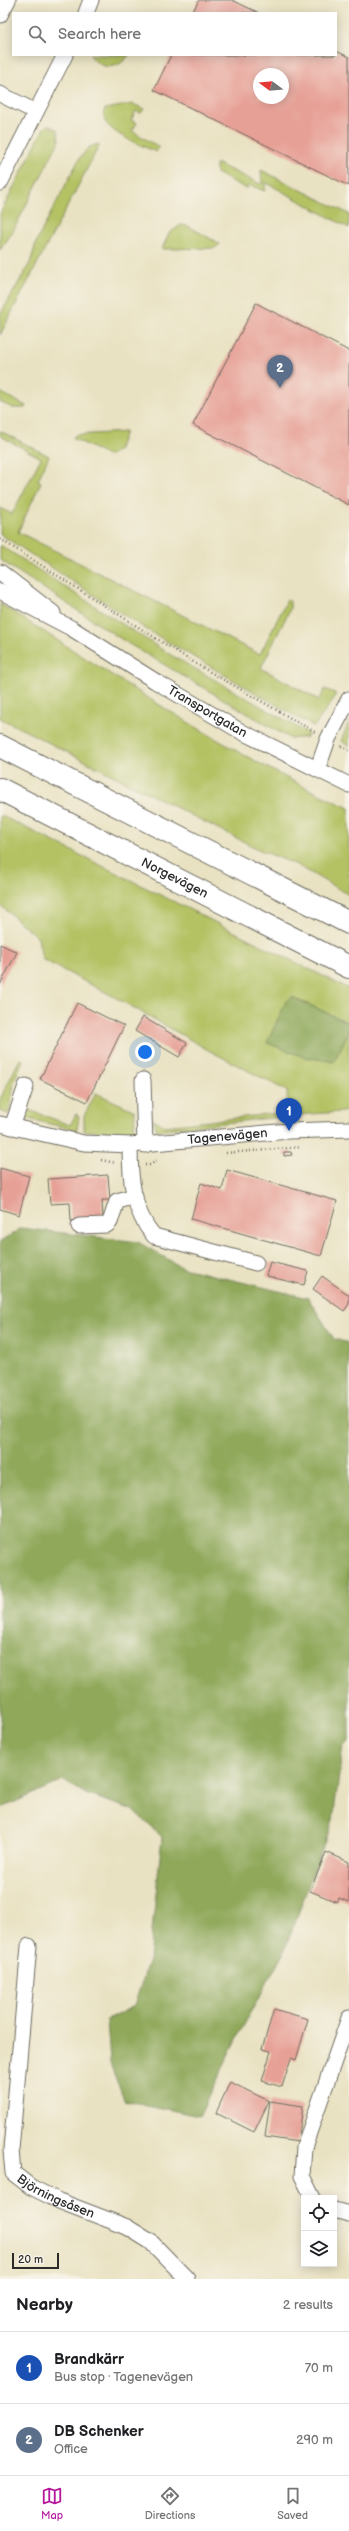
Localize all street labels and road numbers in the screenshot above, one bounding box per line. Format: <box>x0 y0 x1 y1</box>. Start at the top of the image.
street label: Transportgatan <box>165 682 250 741</box>
street label: Norgevägen <box>139 854 211 902</box>
street label: Tagenevägen <box>187 1125 268 1148</box>
street label: Björningsåsen <box>13 2171 97 2222</box>

